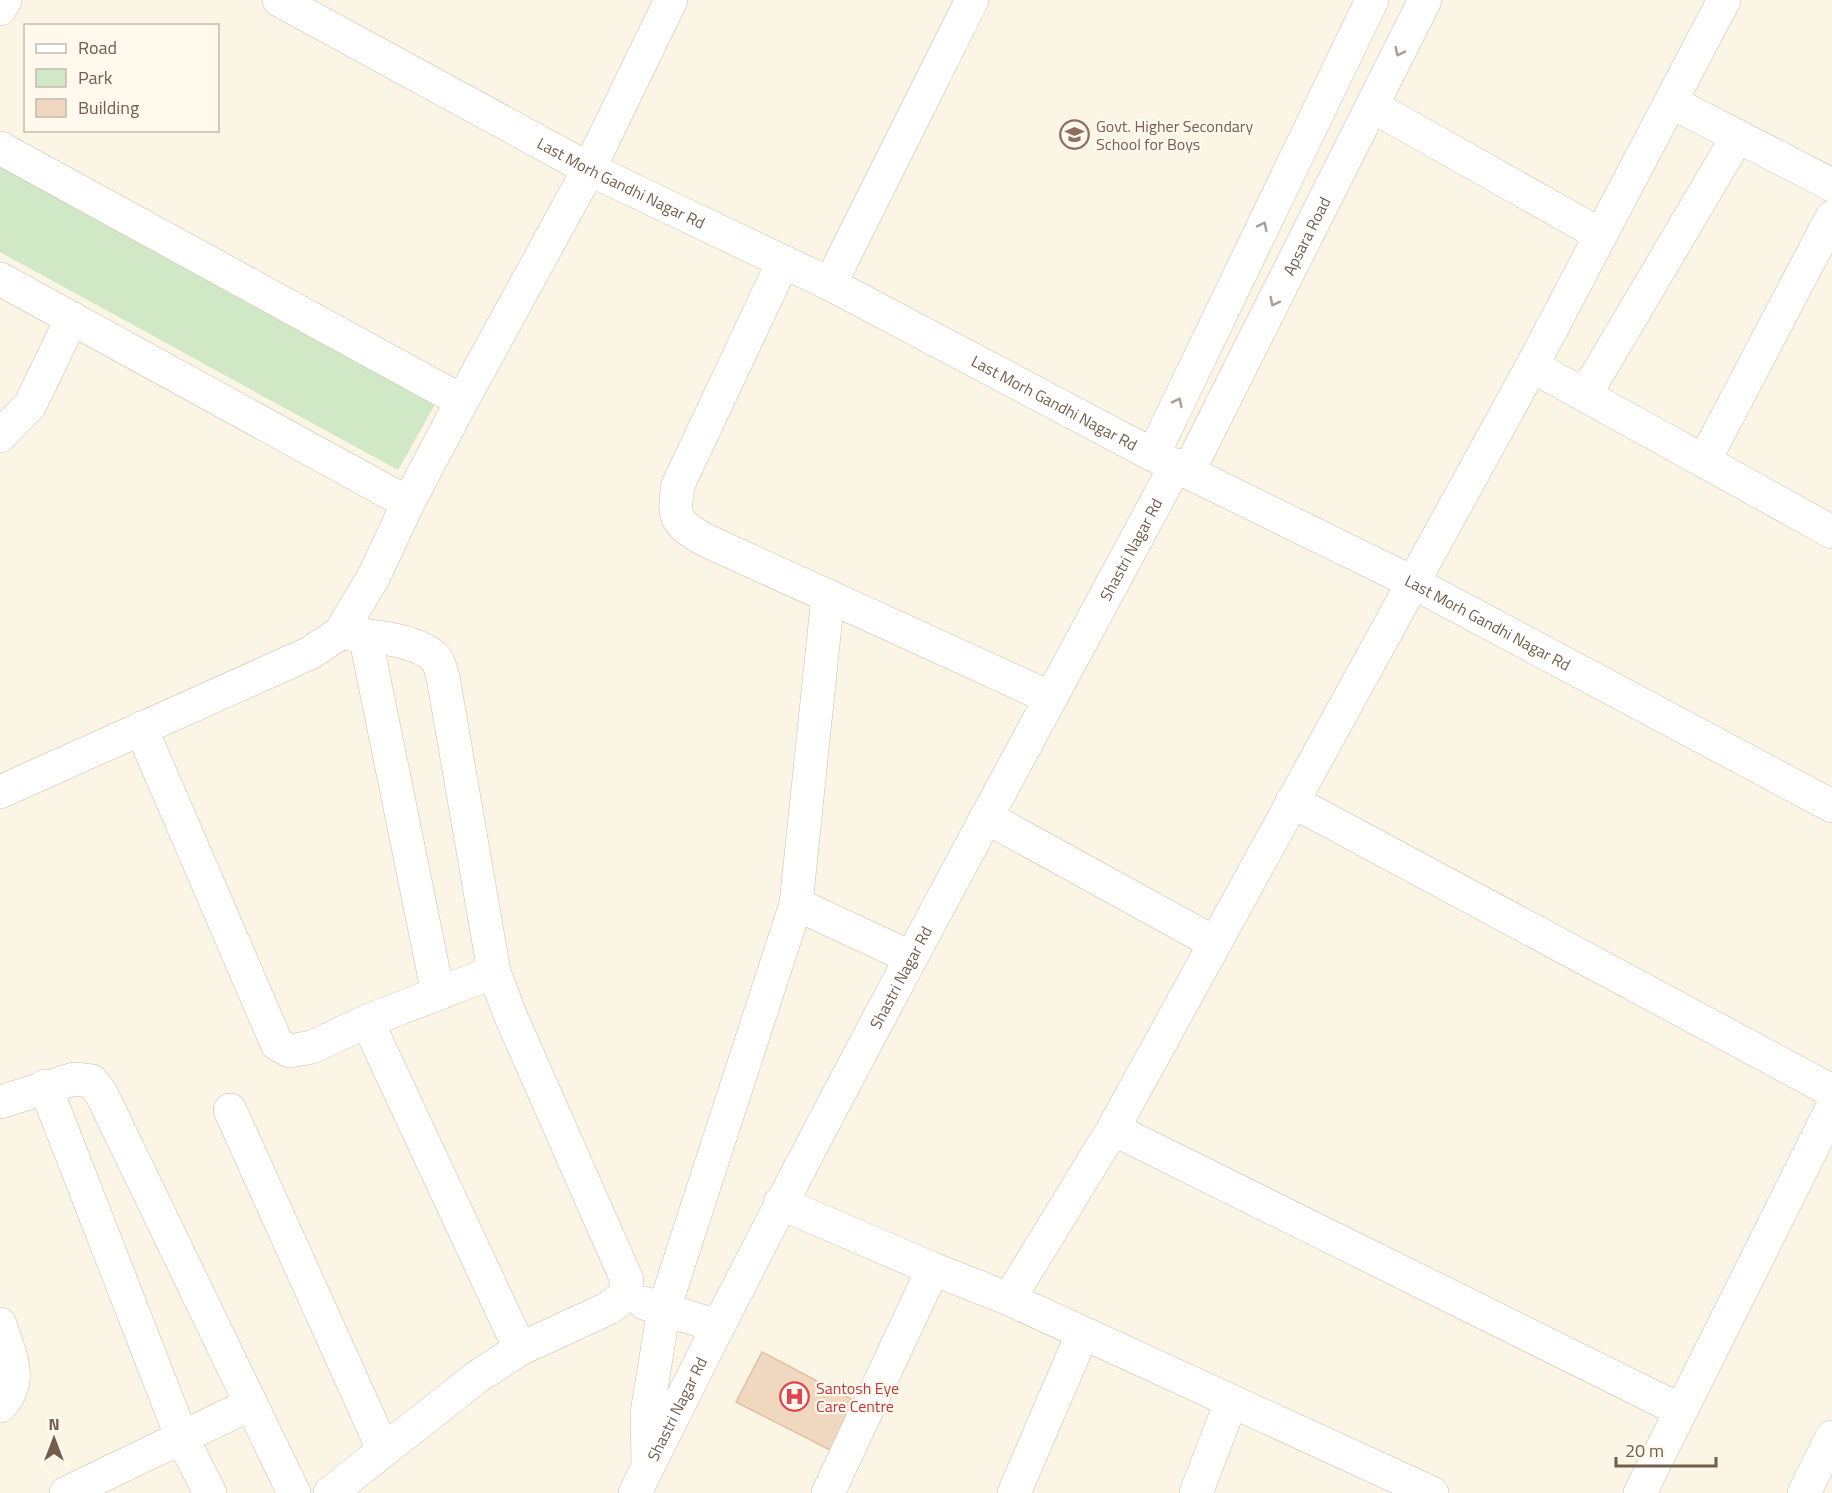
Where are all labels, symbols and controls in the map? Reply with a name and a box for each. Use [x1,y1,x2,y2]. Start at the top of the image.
legend [24,24,219,132]
text: Road [78,34,117,61]
one-way arrow [1395,46,1406,57]
text: Park [78,64,113,91]
text: Building [78,94,139,121]
place label: Govt. Higher Secondary School for Boys [1096,114,1253,156]
school or university icon: Govt. Higher Secondary School for Boys [1059,119,1091,151]
street label: Last Morh Gandhi Nagar Rd [533,131,709,235]
street label: Apsara Road [1277,193,1336,280]
one-way arrow [1255,222,1267,233]
one-way arrow [1270,295,1281,306]
street label: Last Morh Gandhi Nagar Rd [967,349,1142,457]
one-way arrow [1171,398,1183,409]
street label: Shastri Nagar Rd [1093,494,1168,605]
street label: Last Morh Gandhi Nagar Rd [1401,568,1575,677]
street label: Shastri Nagar Rd [863,922,938,1033]
street label: Shastri Nagar Rd [641,1353,713,1465]
place label: Santosh Eye Care Centre [816,1376,899,1418]
hospital icon: Santosh Eye Care Centre [779,1381,811,1413]
north arrow [24,1409,84,1469]
text: N [48,1412,60,1436]
scale bar [1616,1430,1716,1468]
text: 20 m [1625,1437,1664,1464]

